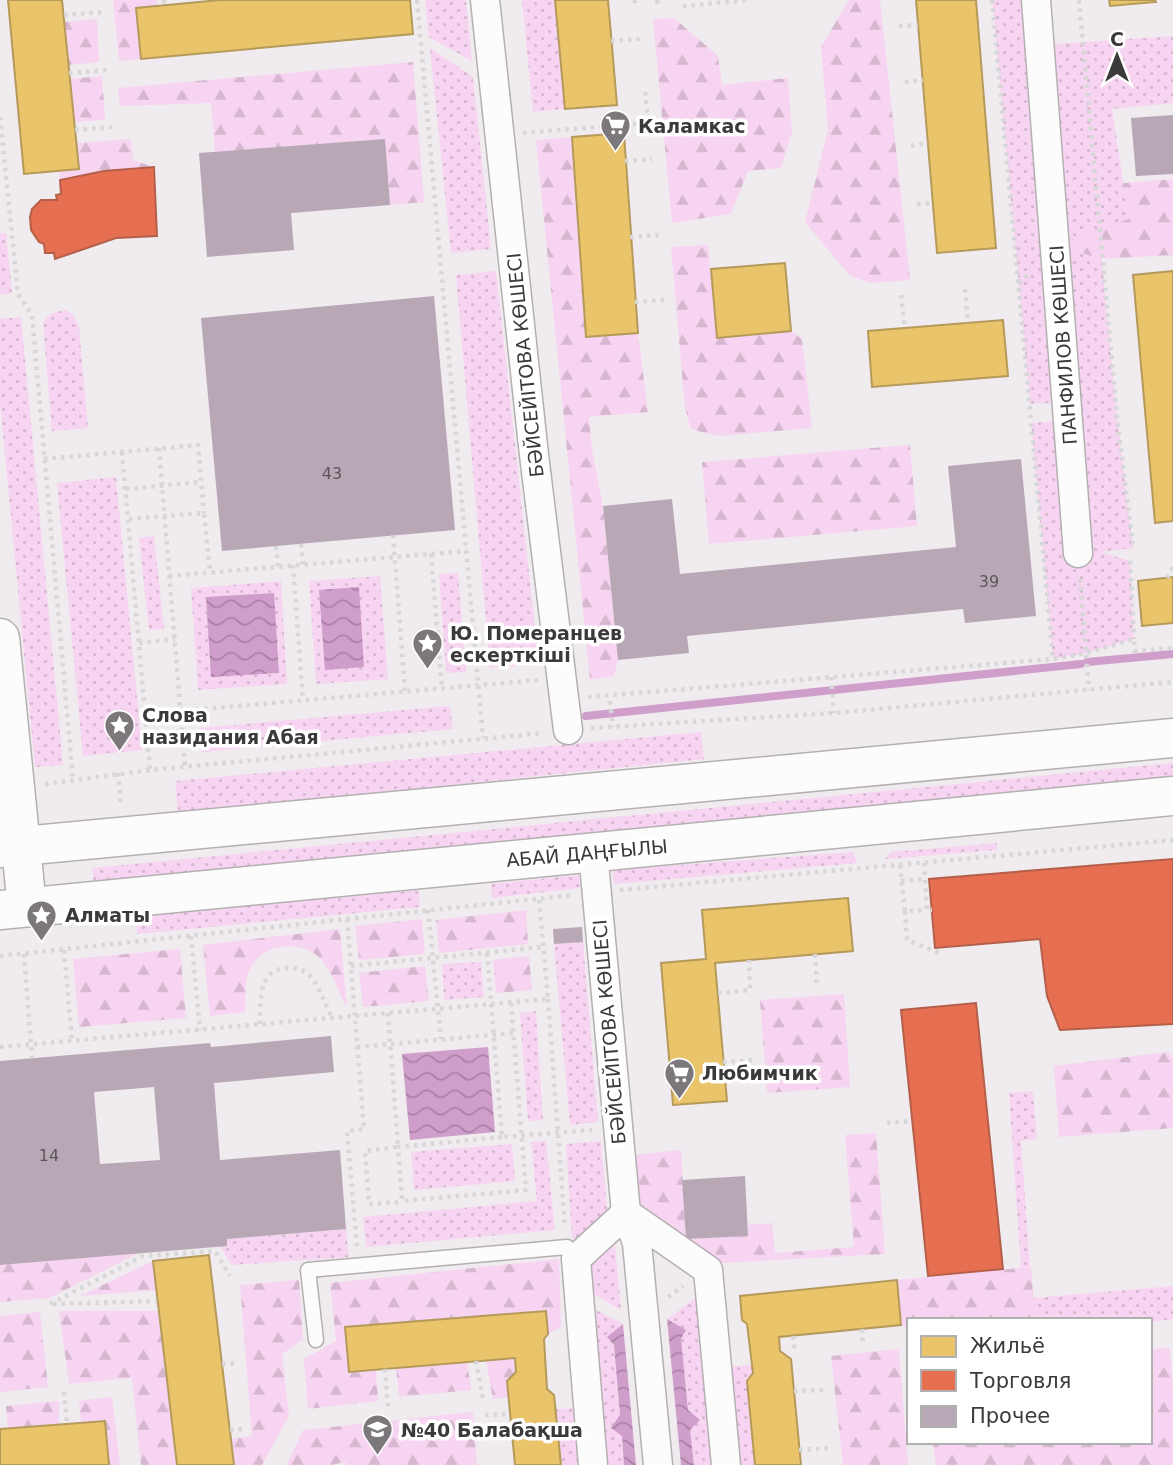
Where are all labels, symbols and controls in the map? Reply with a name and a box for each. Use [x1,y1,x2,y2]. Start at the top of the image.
north arrow [1082,21,1152,91]
text: С [1110,28,1124,50]
supermarket icon: Каламкас [598,109,632,153]
place label: Каламкас [638,115,746,137]
street label: ПАНФИЛОВ КӨШЕСІ [1045,244,1081,446]
street label: БӘЙСЕЙІТОВА КӨШЕСІ [502,252,548,478]
house number: 43 [322,464,342,483]
house number: 39 [979,572,999,591]
place label: Ю. Померанцев ескерткіші [450,622,622,666]
place icon: Ю. Померанцев ескерткіші [410,627,444,671]
place label: Слова назидания Абая [142,704,319,748]
place icon: Слова назидания Абая [102,709,136,753]
street label: АБАЙ ДАҢҒЫЛЫ [505,835,669,871]
place icon: Алматы [25,898,59,942]
place label: Алматы [65,904,150,926]
street label: БӘЙСЕЙІТОВА КӨШЕСІ [588,919,630,1145]
supermarket icon: Любимчик [662,1056,696,1100]
place label: Любимчик [702,1062,818,1084]
house number: 14 [39,1146,59,1165]
legend [907,1318,1152,1444]
text: Жильё [970,1334,1045,1358]
text: Торговля [969,1369,1071,1393]
text: Прочее [970,1404,1050,1428]
school or university icon: №40 Балабақша [361,1413,395,1457]
place label: №40 Балабақша [401,1419,583,1441]

